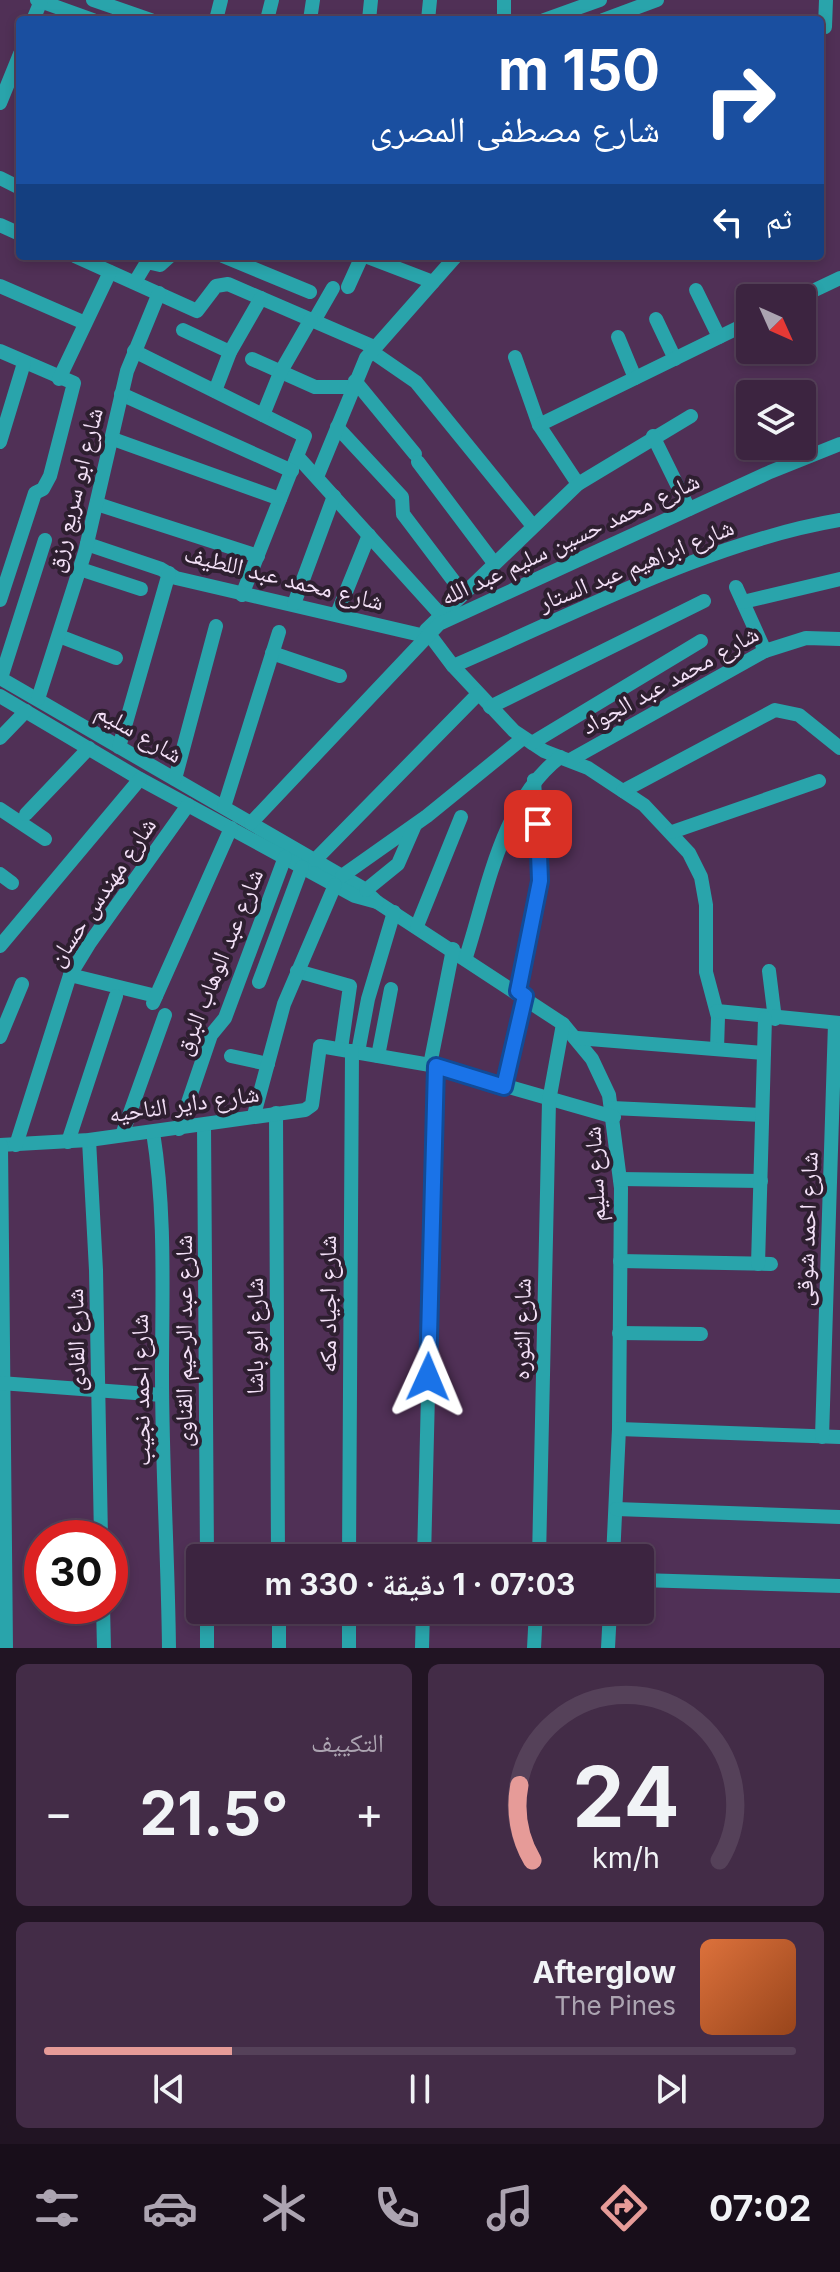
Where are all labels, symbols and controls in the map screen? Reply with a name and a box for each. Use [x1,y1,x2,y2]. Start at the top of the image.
text: 150 m [498,36,660,104]
icon: right [688,48,792,152]
text: شارع مصطفى المصرى [370,107,660,151]
icon: left [706,200,750,244]
text: ثم [766,200,792,236]
north arrow [736,284,816,364]
map controls [736,284,816,460]
button: layers [736,380,816,460]
street label: شارع ابو سريع رزق [40,405,110,575]
street label: شارع محمد حسين سليم عبد الله [436,466,705,613]
street label: شارع ابراهيم عبد الستار [533,512,739,619]
street label: شارع محمد عبد اللطيف [181,539,387,617]
street label: شارع محمد عبد الجواد [576,619,764,741]
street label: شارع سليم [90,696,188,771]
pin [504,790,572,858]
icon: arrive [516,802,560,846]
street label: شارع مهندس حسان [41,812,163,972]
street label: شارع عبد الوهاب البرق [168,864,270,1060]
street label: شارع داير الناحيه [107,1079,261,1129]
street label: شارع سليم [578,1126,613,1222]
street label: شارع احمد شوقى [789,1151,825,1307]
street label: شارع عبد الرحيم القناوى [169,1235,200,1447]
street label: شارع اجياد مكه [313,1235,343,1373]
street label: شارع ابو باشا [240,1277,270,1395]
street label: شارع الثوره [506,1278,538,1380]
street label: شارع الفادى [60,1288,92,1392]
street label: شارع احمد نجيب [125,1314,157,1466]
position arrow [386,1335,470,1419]
speed limit sign: 30 [24,1520,128,1624]
text: 07:03 · 1 دقيقة · 330 m [265,1566,575,1602]
text: التكييف [311,1727,384,1758]
text: 24 [572,1746,680,1847]
text: 21.5° [140,1777,288,1849]
text: − [44,1786,73,1840]
text: + [355,1786,384,1840]
text: km/h [592,1840,660,1875]
text: Afterglow [532,1954,676,1990]
text: The Pines [554,1990,676,2021]
icon: previous [147,2067,191,2111]
icon: pause [398,2067,442,2111]
icon: next [649,2067,693,2111]
icon: filters [29,2180,85,2236]
icon: car [142,2180,198,2236]
icon: climate [256,2180,312,2236]
icon: phone [369,2180,425,2236]
icon: music [482,2180,538,2236]
icon: directions [596,2180,652,2236]
text: 07:02 [709,2186,811,2230]

